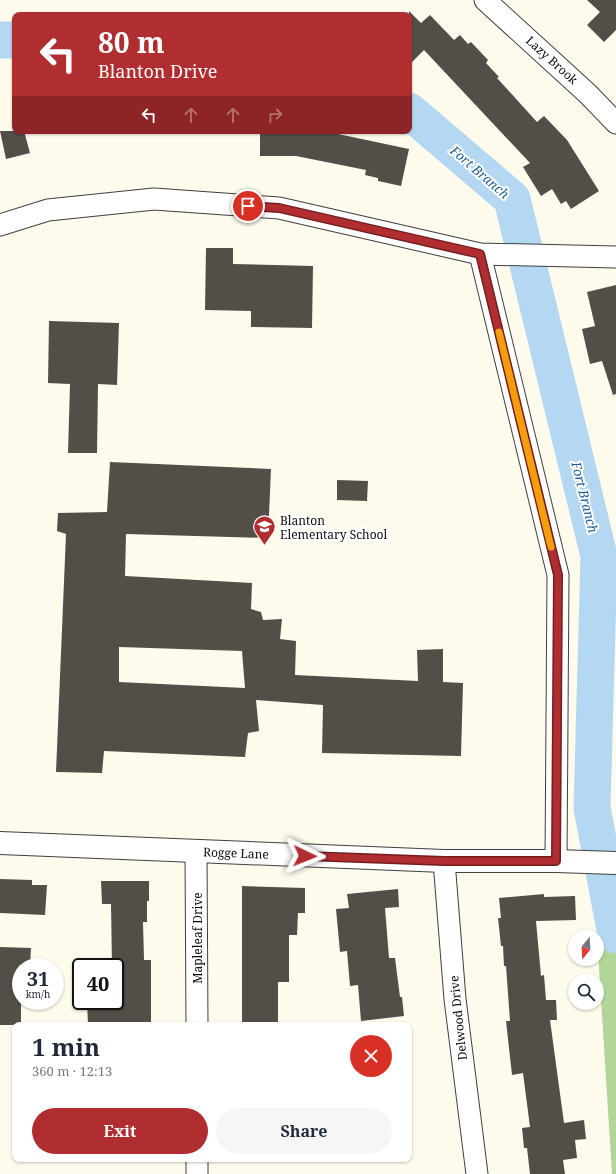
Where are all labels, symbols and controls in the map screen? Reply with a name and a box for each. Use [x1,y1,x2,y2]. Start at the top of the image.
text: 80 m [98,23,165,61]
icon: left [32,28,84,80]
street label: Lazy Brook [522,32,582,89]
text: Blanton Drive [98,59,217,83]
icon: left [138,104,160,126]
icon: ahead [180,104,202,126]
icon: ahead [222,104,244,126]
icon: right [264,104,286,126]
water label: Fort Branch [446,141,513,203]
pin [231,189,265,223]
icon: arrive [237,195,259,217]
water label: Fort Branch [567,459,603,535]
place label: Blanton Elementary School [280,512,388,543]
school or university icon: Blanton Elementary School [251,514,277,547]
position arrow [284,835,326,877]
street label: Rogge Lane [203,843,269,863]
street label: Mapleleaf Drive [189,892,206,984]
north arrow [568,930,604,966]
map controls [568,930,604,1010]
speed limit sign: 40 [72,958,124,1010]
text: 31 [27,965,49,992]
button: search [568,974,604,1010]
street label: Delwood Drive [445,975,471,1061]
text: km/h [26,987,50,1001]
text: 1 min [32,1030,100,1063]
button: close [350,1035,392,1077]
text: 360 m · 12:13 [32,1062,112,1080]
button: Exit [32,1108,208,1154]
button: Share [216,1108,392,1154]

